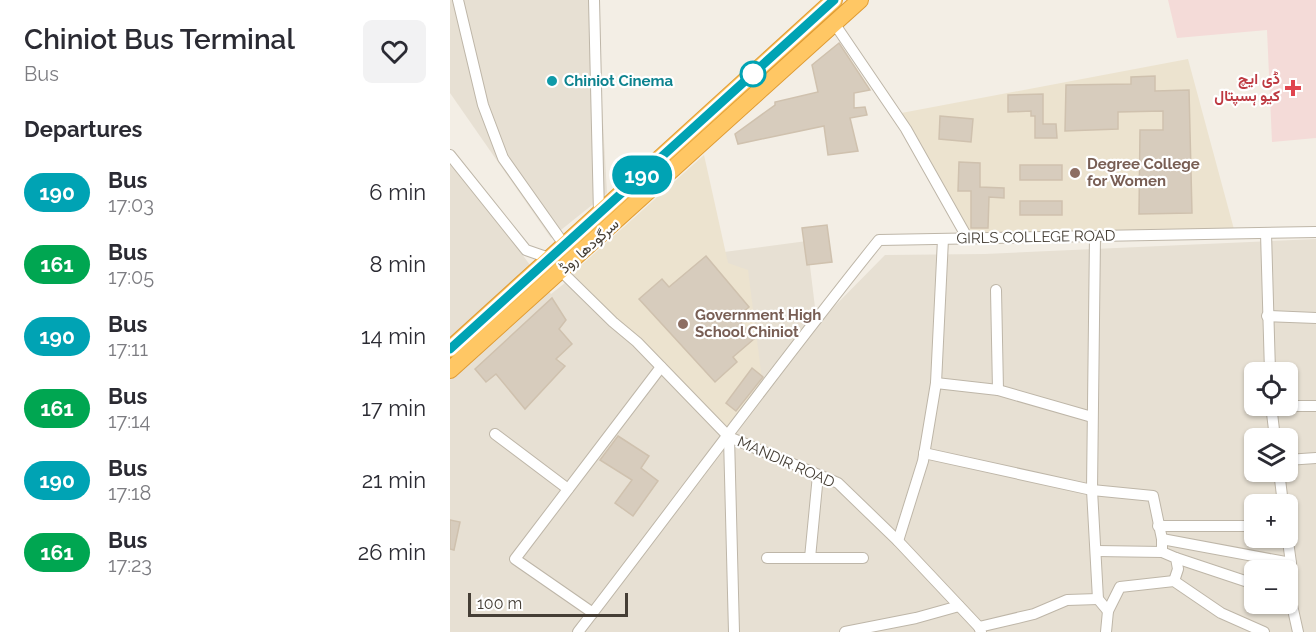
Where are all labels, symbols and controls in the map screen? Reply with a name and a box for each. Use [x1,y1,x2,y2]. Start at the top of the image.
button: heart [363,20,426,83]
text: Chiniot Bus Terminal [24,23,295,56]
unlabelled marker [740,61,766,87]
text: Bus [24,62,59,86]
place label: ڈی ایچ کیو ہسپتال [1214,70,1280,106]
place label: Chiniot Cinema [564,72,674,90]
marker: Chiniot Cinema [545,74,559,88]
marker: ڈی ایچ کیو ہسپتال [1284,79,1302,97]
text: Departures [24,116,142,142]
place label: Degree College for Women [1087,155,1200,190]
line badge: 190 [608,156,676,195]
text: 190 [624,163,660,188]
marker: Degree College for Women [1068,166,1082,180]
text: Bus [108,167,147,193]
text: 6 min [369,179,426,205]
text: 190 [39,180,75,205]
text: 17:03 [108,193,154,217]
street label: سرگودھا روڈ [556,215,623,277]
street label: GIRLS COLLEGE ROAD [956,227,1116,247]
text: Bus [108,239,147,265]
text: 8 min [370,251,426,277]
text: 161 [40,252,74,277]
text: 17:05 [108,265,154,289]
place label: Government High School Chiniot [695,306,821,341]
text: Bus [108,311,147,337]
marker: Government High School Chiniot [676,317,690,331]
text: 14 min [361,323,426,349]
text: 190 [39,324,75,349]
text: 17:11 [108,337,148,361]
map controls [1244,362,1298,614]
button: locate [1244,362,1298,416]
text: Bus [108,383,147,409]
text: 17 min [361,395,426,421]
text: 161 [40,396,74,421]
text: 17:14 [108,409,150,433]
button: layers [1244,428,1298,482]
street label: MANDIR ROAD [735,433,838,492]
text: Bus [108,455,147,481]
text: 21 min [362,467,426,493]
text: 190 [39,468,75,493]
text: 17:18 [108,481,151,505]
button: + [1244,494,1298,548]
text: Bus [108,527,147,553]
text: 26 min [358,539,426,565]
text: 161 [40,540,74,565]
text: 17:23 [108,553,152,577]
button: − [1244,560,1298,614]
scale bar [468,590,628,618]
text: 100 m [477,594,522,613]

